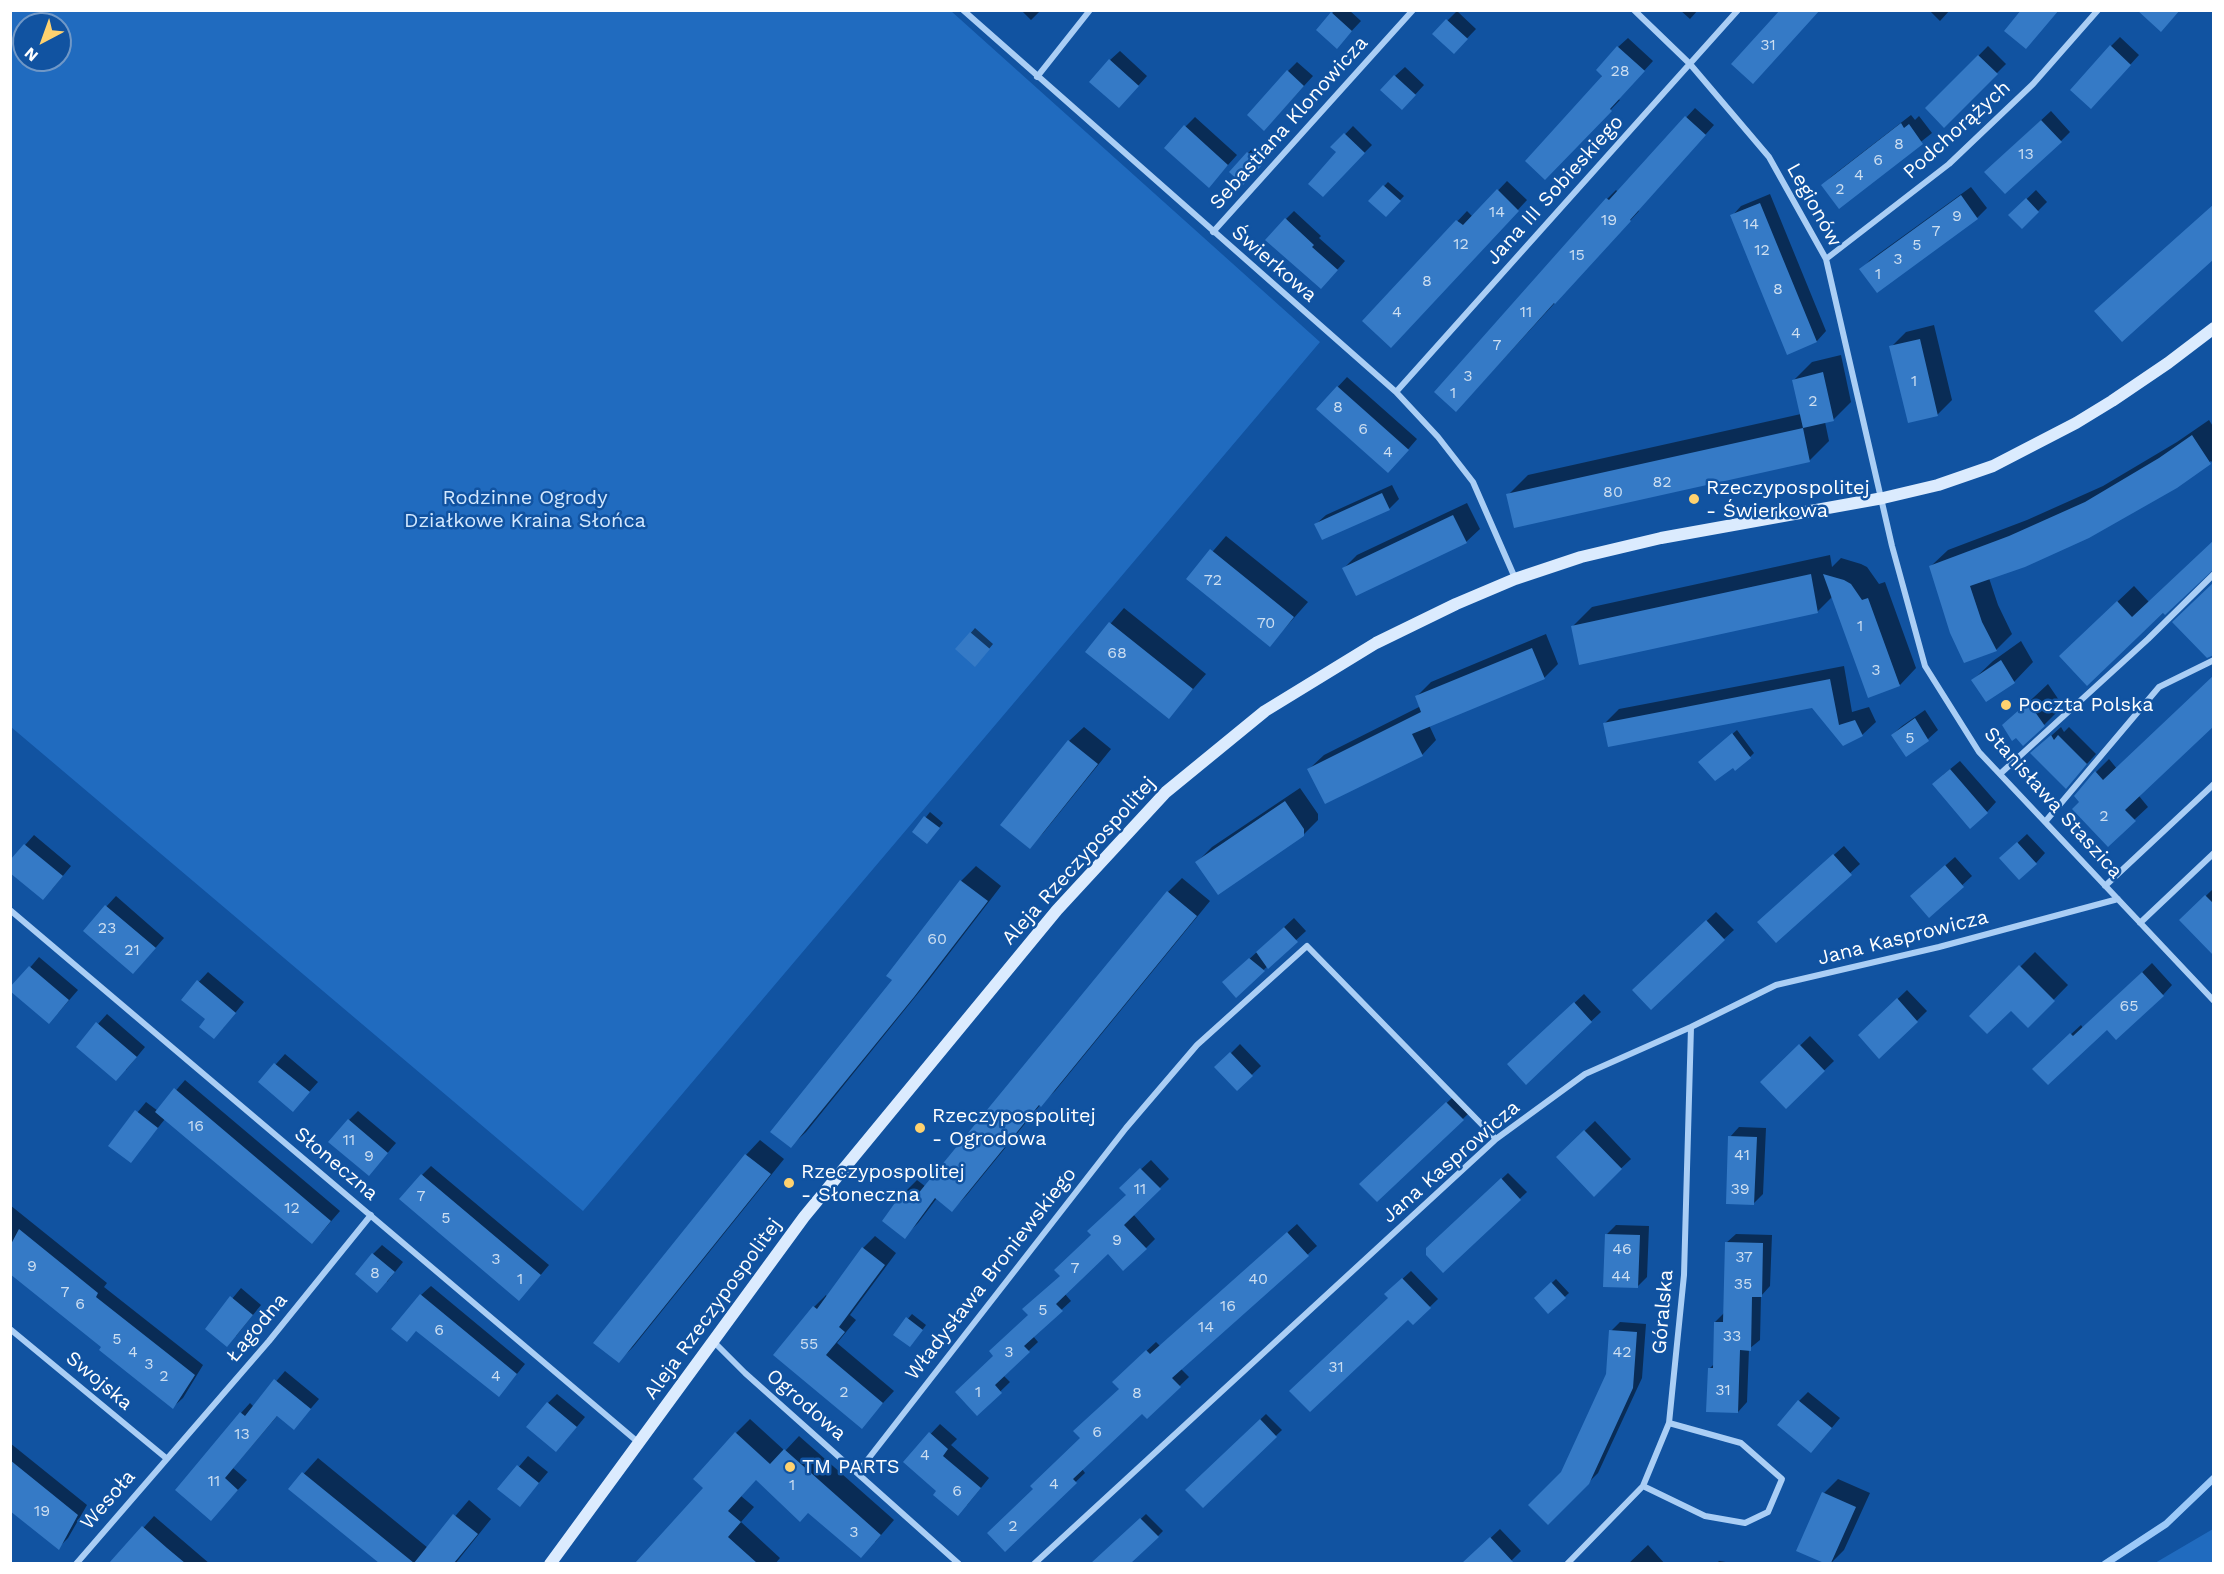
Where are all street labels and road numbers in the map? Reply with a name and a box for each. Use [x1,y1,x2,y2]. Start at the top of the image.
street label: Sebastiana Klonowicza [1205,31,1373,215]
street label: Podchorążych [1898,76,2016,184]
street label: Jana III Sobieskiego [1482,110,1628,270]
street label: Legionów [1781,159,1847,251]
street label: Świerkowa [1226,220,1322,308]
street label: Stanisława Staszica [1979,722,2127,884]
street label: Aleja Rzeczypospolitej [997,772,1161,950]
street label: Jana Kasprowicza [1815,905,1991,971]
street label: Jana Kasprowicza [1377,1096,1525,1228]
street label: Słoneczna [289,1122,383,1206]
street label: Władysława Broniewskiego [900,1163,1082,1385]
street label: Aleja Rzeczypospolitej [639,1214,787,1404]
street label: Góralska [1647,1269,1679,1355]
street label: Łagodna [221,1289,293,1367]
street label: Swojska [61,1346,137,1416]
street label: Ogrodowa [761,1364,851,1446]
street label: Wesoła [76,1465,140,1535]

